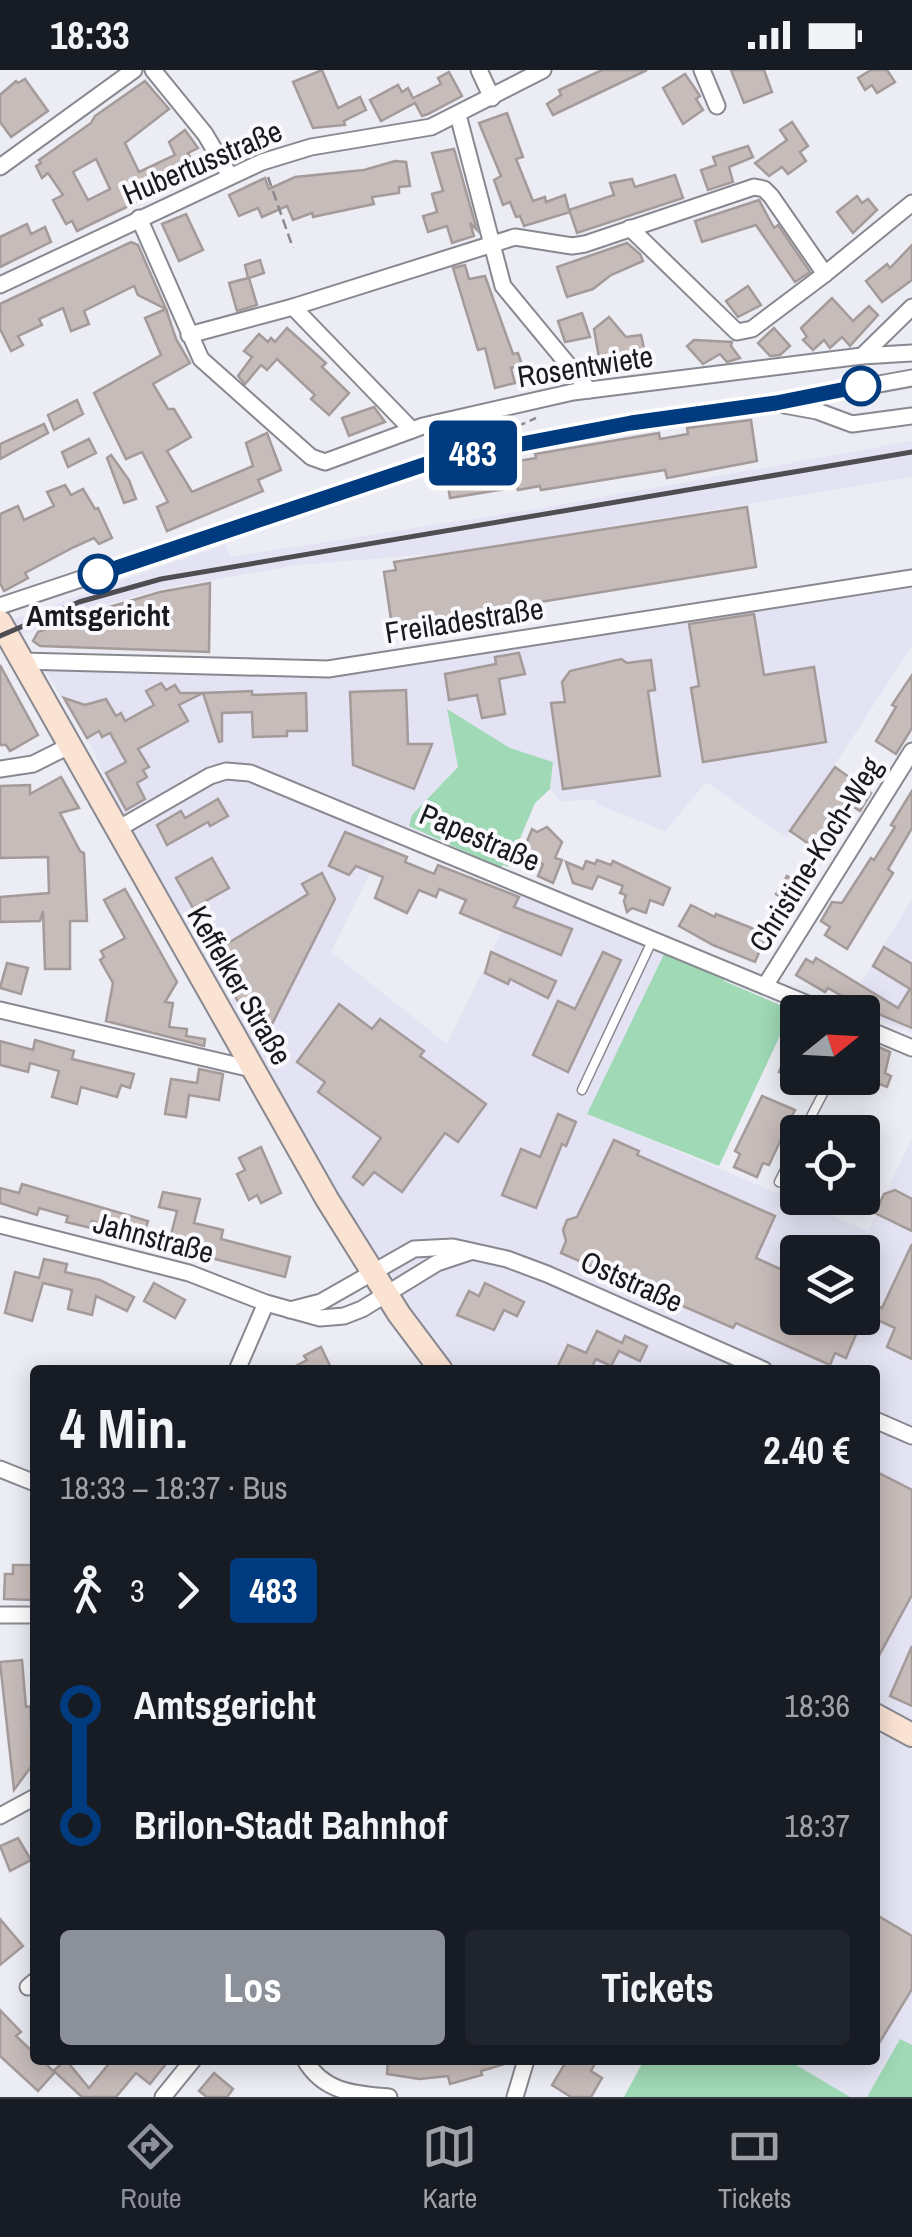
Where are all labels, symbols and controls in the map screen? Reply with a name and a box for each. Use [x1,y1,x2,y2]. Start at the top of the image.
text: 18:33 [50,10,130,61]
street label: Hubertusstraße [116,110,288,214]
street label: Rosentwiete [514,336,656,396]
unlabelled marker [842,367,880,405]
line badge: 483 [416,420,530,486]
text: 483 [449,430,497,477]
marker: Amtsgericht [79,555,117,593]
street label: Freiladestraße [382,588,546,652]
place label: Amtsgericht [26,595,170,635]
street label: Christine-Koch-Weg [739,749,891,959]
street label: Papestraße [414,794,546,880]
street label: Keffelker Straße [178,898,302,1072]
north arrow [780,995,880,1095]
map controls [780,995,880,1335]
button: locate [780,1115,880,1215]
street label: Jahnstraße [89,1202,219,1272]
button: layers [780,1235,880,1335]
street label: Oststraße [575,1241,689,1321]
text: 4 Min. [60,1391,188,1465]
text: 2.40 € [763,1425,850,1476]
text: 18:33 – 18:37 · Bus [60,1466,288,1509]
icon: walk [60,1563,115,1618]
icon: forward [160,1563,215,1618]
text: 483 [250,1567,297,1614]
text: 3 [130,1569,145,1612]
text: Amtsgericht [134,1680,316,1731]
text: 18:36 [784,1684,850,1727]
text: Brilon-Stadt Bahnhof [134,1800,447,1851]
text: 18:37 [784,1804,850,1847]
button: Los [60,1930,445,2045]
button: Tickets [465,1930,850,2045]
tab: Route [120,2119,182,2217]
tab: Karte [422,2119,477,2217]
tab: Tickets [718,2119,792,2217]

